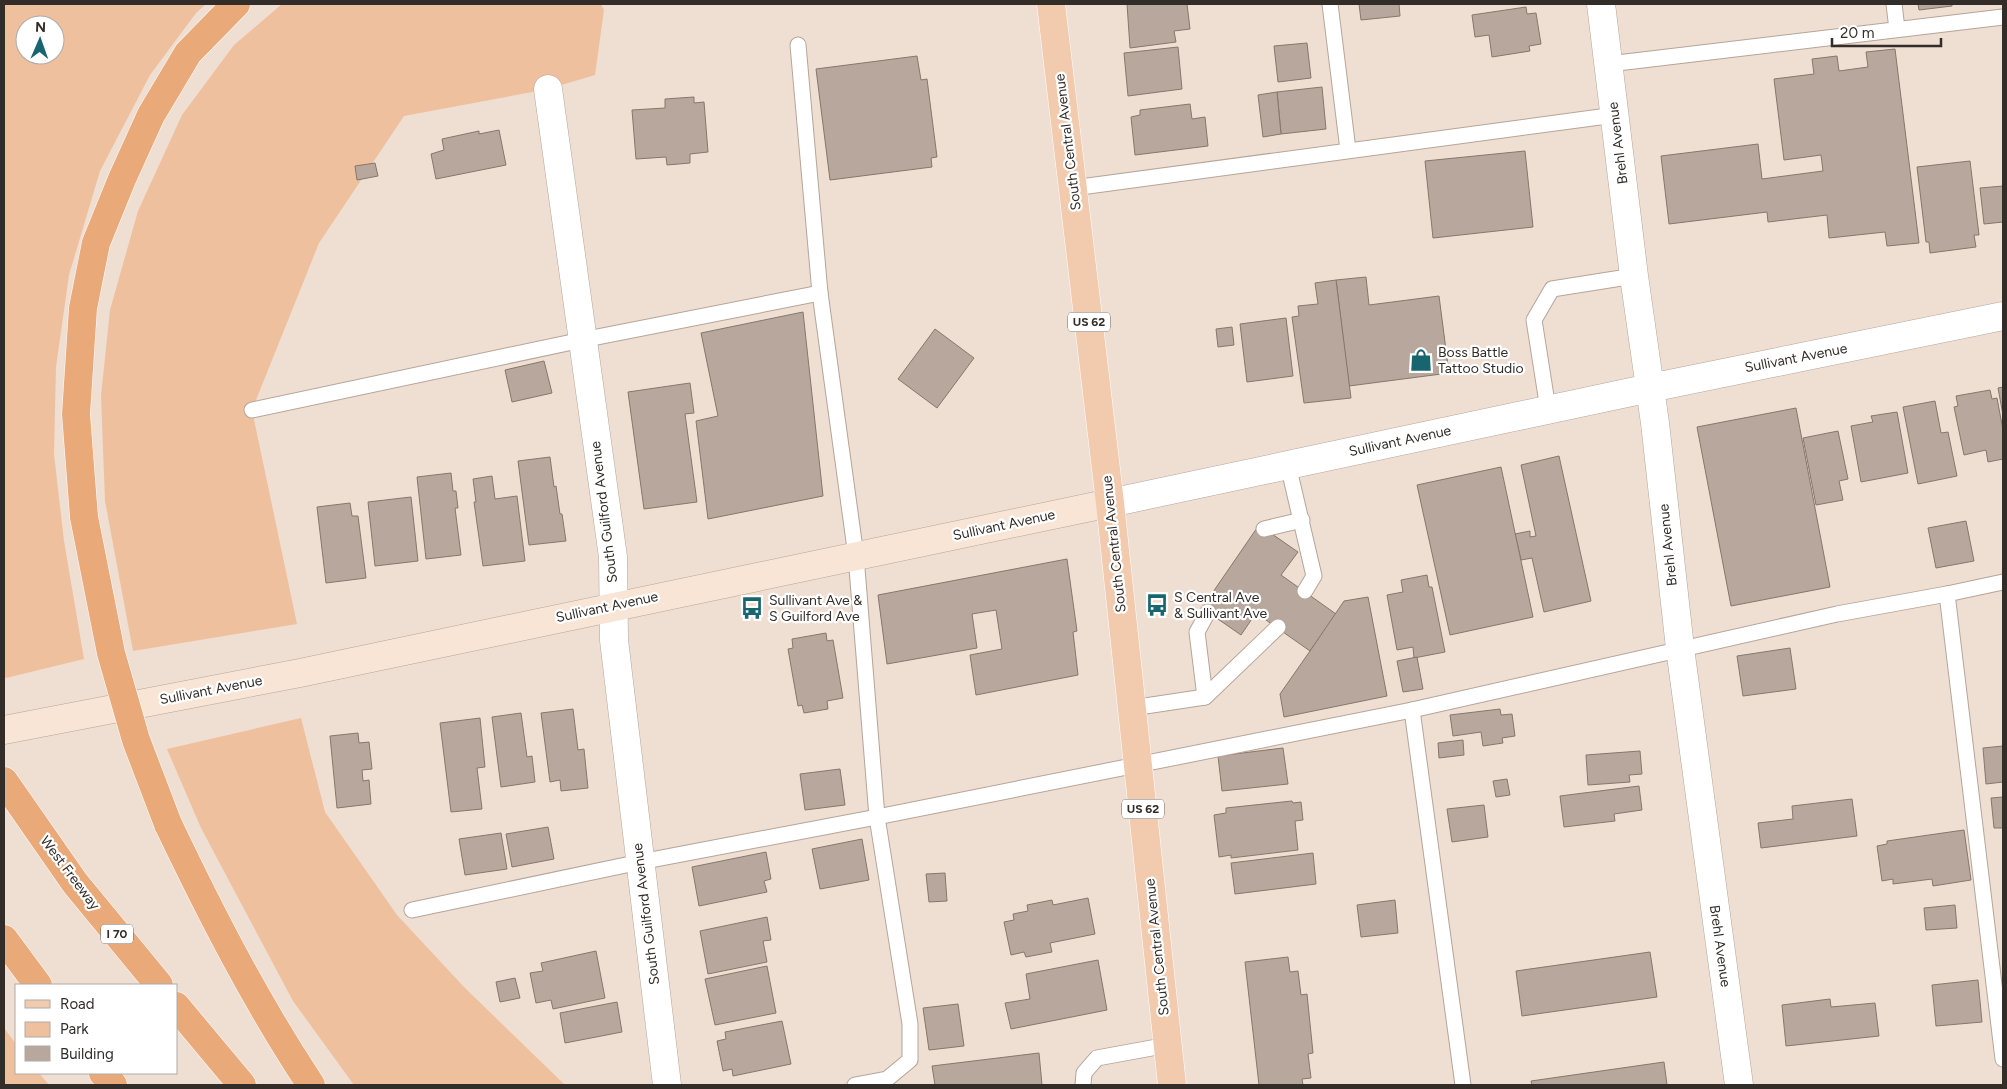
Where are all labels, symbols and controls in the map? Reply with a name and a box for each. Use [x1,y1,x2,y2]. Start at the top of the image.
north arrow [15,15,65,65]
scale bar [1832,15,1941,47]
text: N [35,19,46,36]
text: 20 m [1840,24,1874,42]
street label: South Central Avenue [1051,72,1085,211]
street label: Brehl Avenue [1604,101,1631,185]
road number: US 62 [1068,313,1110,332]
street label: Sullivant Avenue [1743,340,1849,376]
place label: Boss Battle Tattoo Studio [1438,344,1524,377]
shop icon: Boss Battle Tattoo Studio [1408,347,1434,373]
street label: Sullivant Avenue [1347,422,1453,460]
street label: South Guilford Avenue [587,440,621,584]
street label: South Central Avenue [1098,474,1130,613]
street label: Brehl Avenue [1655,503,1681,587]
street label: Sullivant Avenue [951,506,1057,544]
street label: Sullivant Avenue [554,588,660,626]
place label: S Central Ave & Sullivant Ave [1174,589,1268,622]
place label: Sullivant Ave & S Guilford Ave [769,592,862,625]
bus stop icon: S Central Ave & Sullivant Ave [1144,592,1170,618]
bus stop icon: Sullivant Ave & S Guilford Ave [739,595,765,621]
street label: Sullivant Avenue [158,672,264,708]
road number: US 62 [1122,800,1164,819]
street label: West Freeway [37,833,104,914]
street label: South Guilford Avenue [629,842,663,986]
street label: South Central Avenue [1141,877,1173,1016]
street label: Brehl Avenue [1706,904,1734,988]
road number: I 70 [101,924,133,944]
legend [15,984,178,1074]
text: Road [60,995,95,1013]
text: Park [60,1020,89,1038]
text: Building [60,1045,114,1063]

